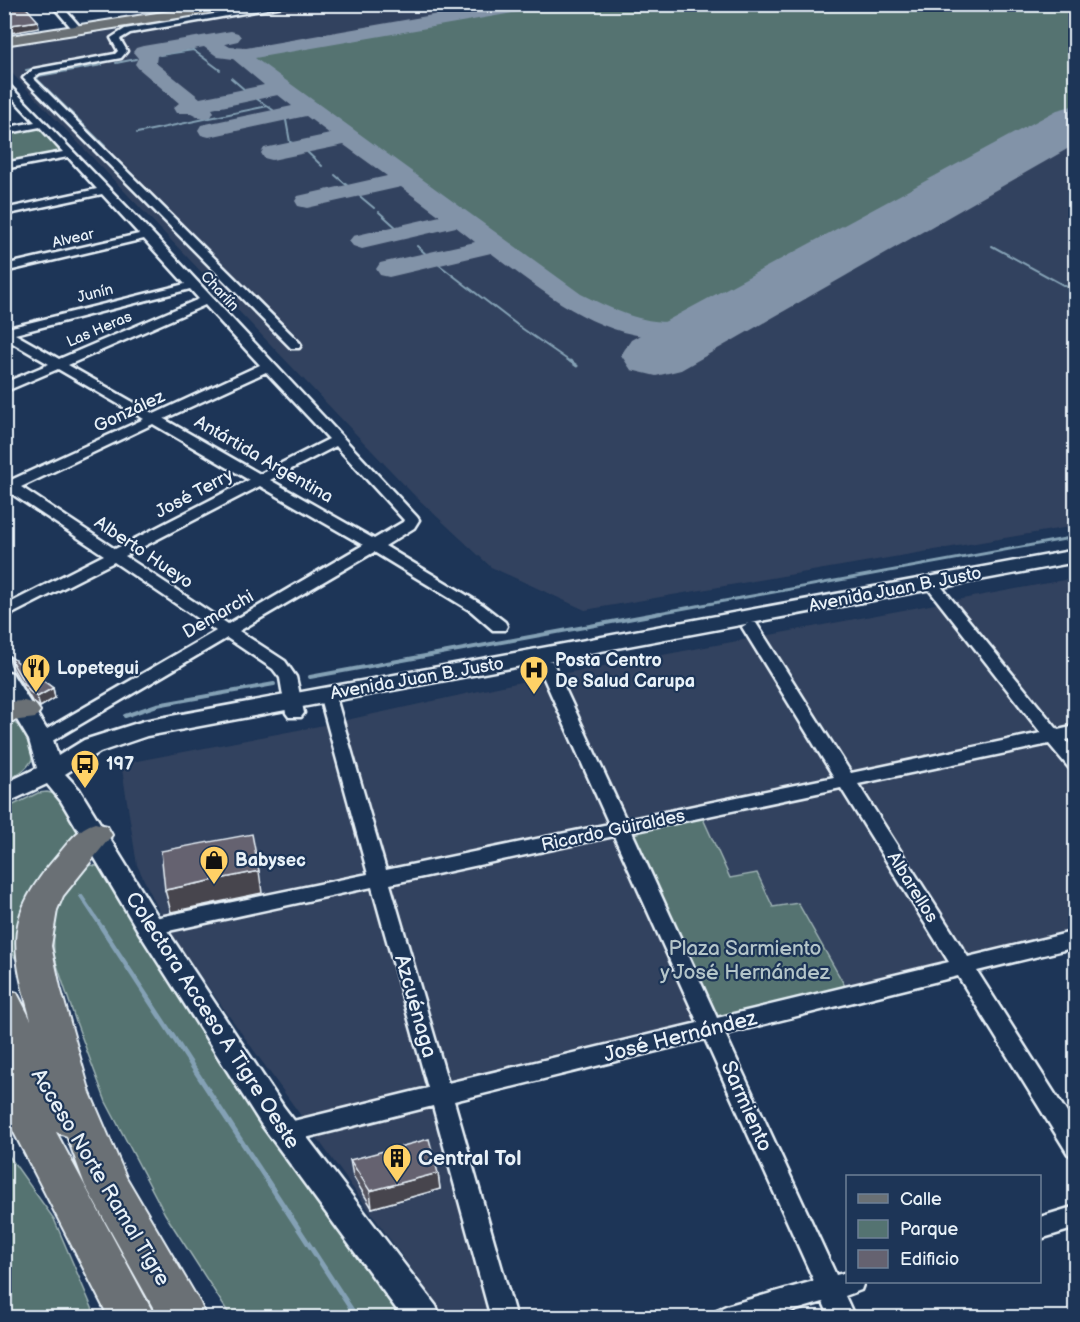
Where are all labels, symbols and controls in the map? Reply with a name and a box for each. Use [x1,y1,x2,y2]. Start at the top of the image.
street label: Alvear [50,224,96,253]
street label: Charlín [196,267,243,315]
street label: Junín [75,280,115,307]
street label: Las Heras [64,307,135,352]
street label: González [91,386,168,437]
street label: Antártida Argentina [191,411,337,508]
street label: José Terry [152,464,237,523]
street label: Alberto Hueyo [91,512,197,593]
street label: Avenida Juan B. Justo [807,562,983,617]
street label: Demarchi [179,586,257,643]
place label: Posta Centro De Salud Carupa [555,650,695,692]
restaurant icon: Lopetegui [20,652,52,694]
street label: Avenida Juan B. Justo [329,653,505,704]
hospital icon: Posta Centro De Salud Carupa [518,654,550,696]
place label: Lopetegui [57,658,139,679]
bus stop icon: 197 [69,748,101,790]
place label: 197 [106,754,134,775]
street label: Ricardo Güiraldes [539,805,687,856]
shop icon: Babysec [198,844,230,886]
street label: Albarellos [883,848,943,926]
place label: Babysec [235,850,306,871]
street label: Colectora Acceso A Tigre Oeste [120,887,305,1154]
park label: Plaza Sarmiento y José Hernández [659,936,831,985]
street label: Azcuénaga [389,952,442,1060]
street label: José Hernández [601,1005,760,1068]
street label: Sarmiento [715,1057,778,1155]
street label: Acceso Norte Ramal Tigre [26,1064,175,1290]
building icon: Central Tol [381,1142,413,1184]
place label: Central Tol [418,1146,521,1171]
legend [846,1175,1041,1283]
text: Calle [900,1189,942,1210]
text: Parque [900,1219,958,1240]
text: Edificio [900,1249,959,1270]

